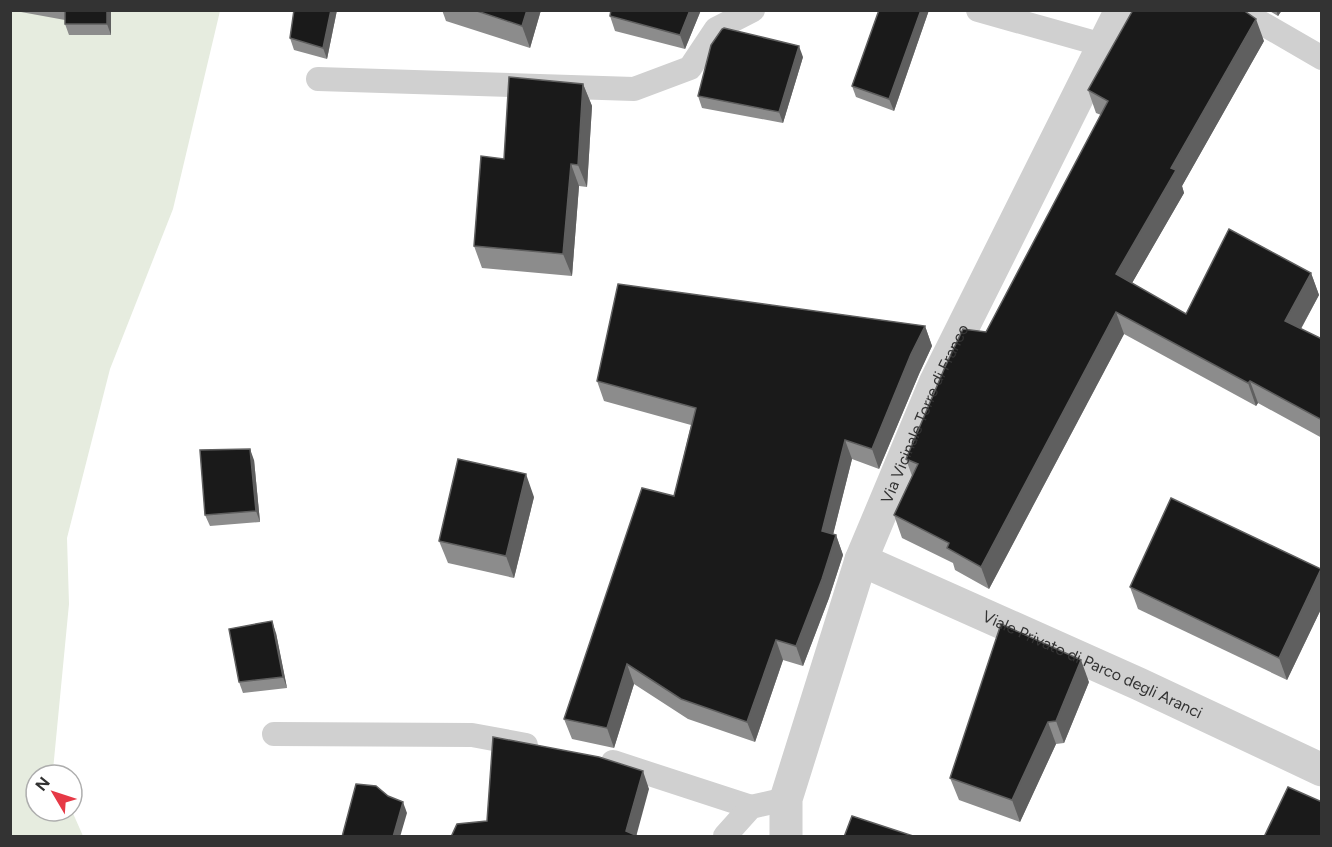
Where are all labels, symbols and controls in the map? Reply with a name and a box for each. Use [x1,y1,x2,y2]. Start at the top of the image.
street label: Via Vicinale Torre di Franco [876,321,972,506]
street label: Viale Privato di Parco degli Aranci [980,606,1206,722]
north arrow [24,763,84,823]
text: N [31,773,54,795]

